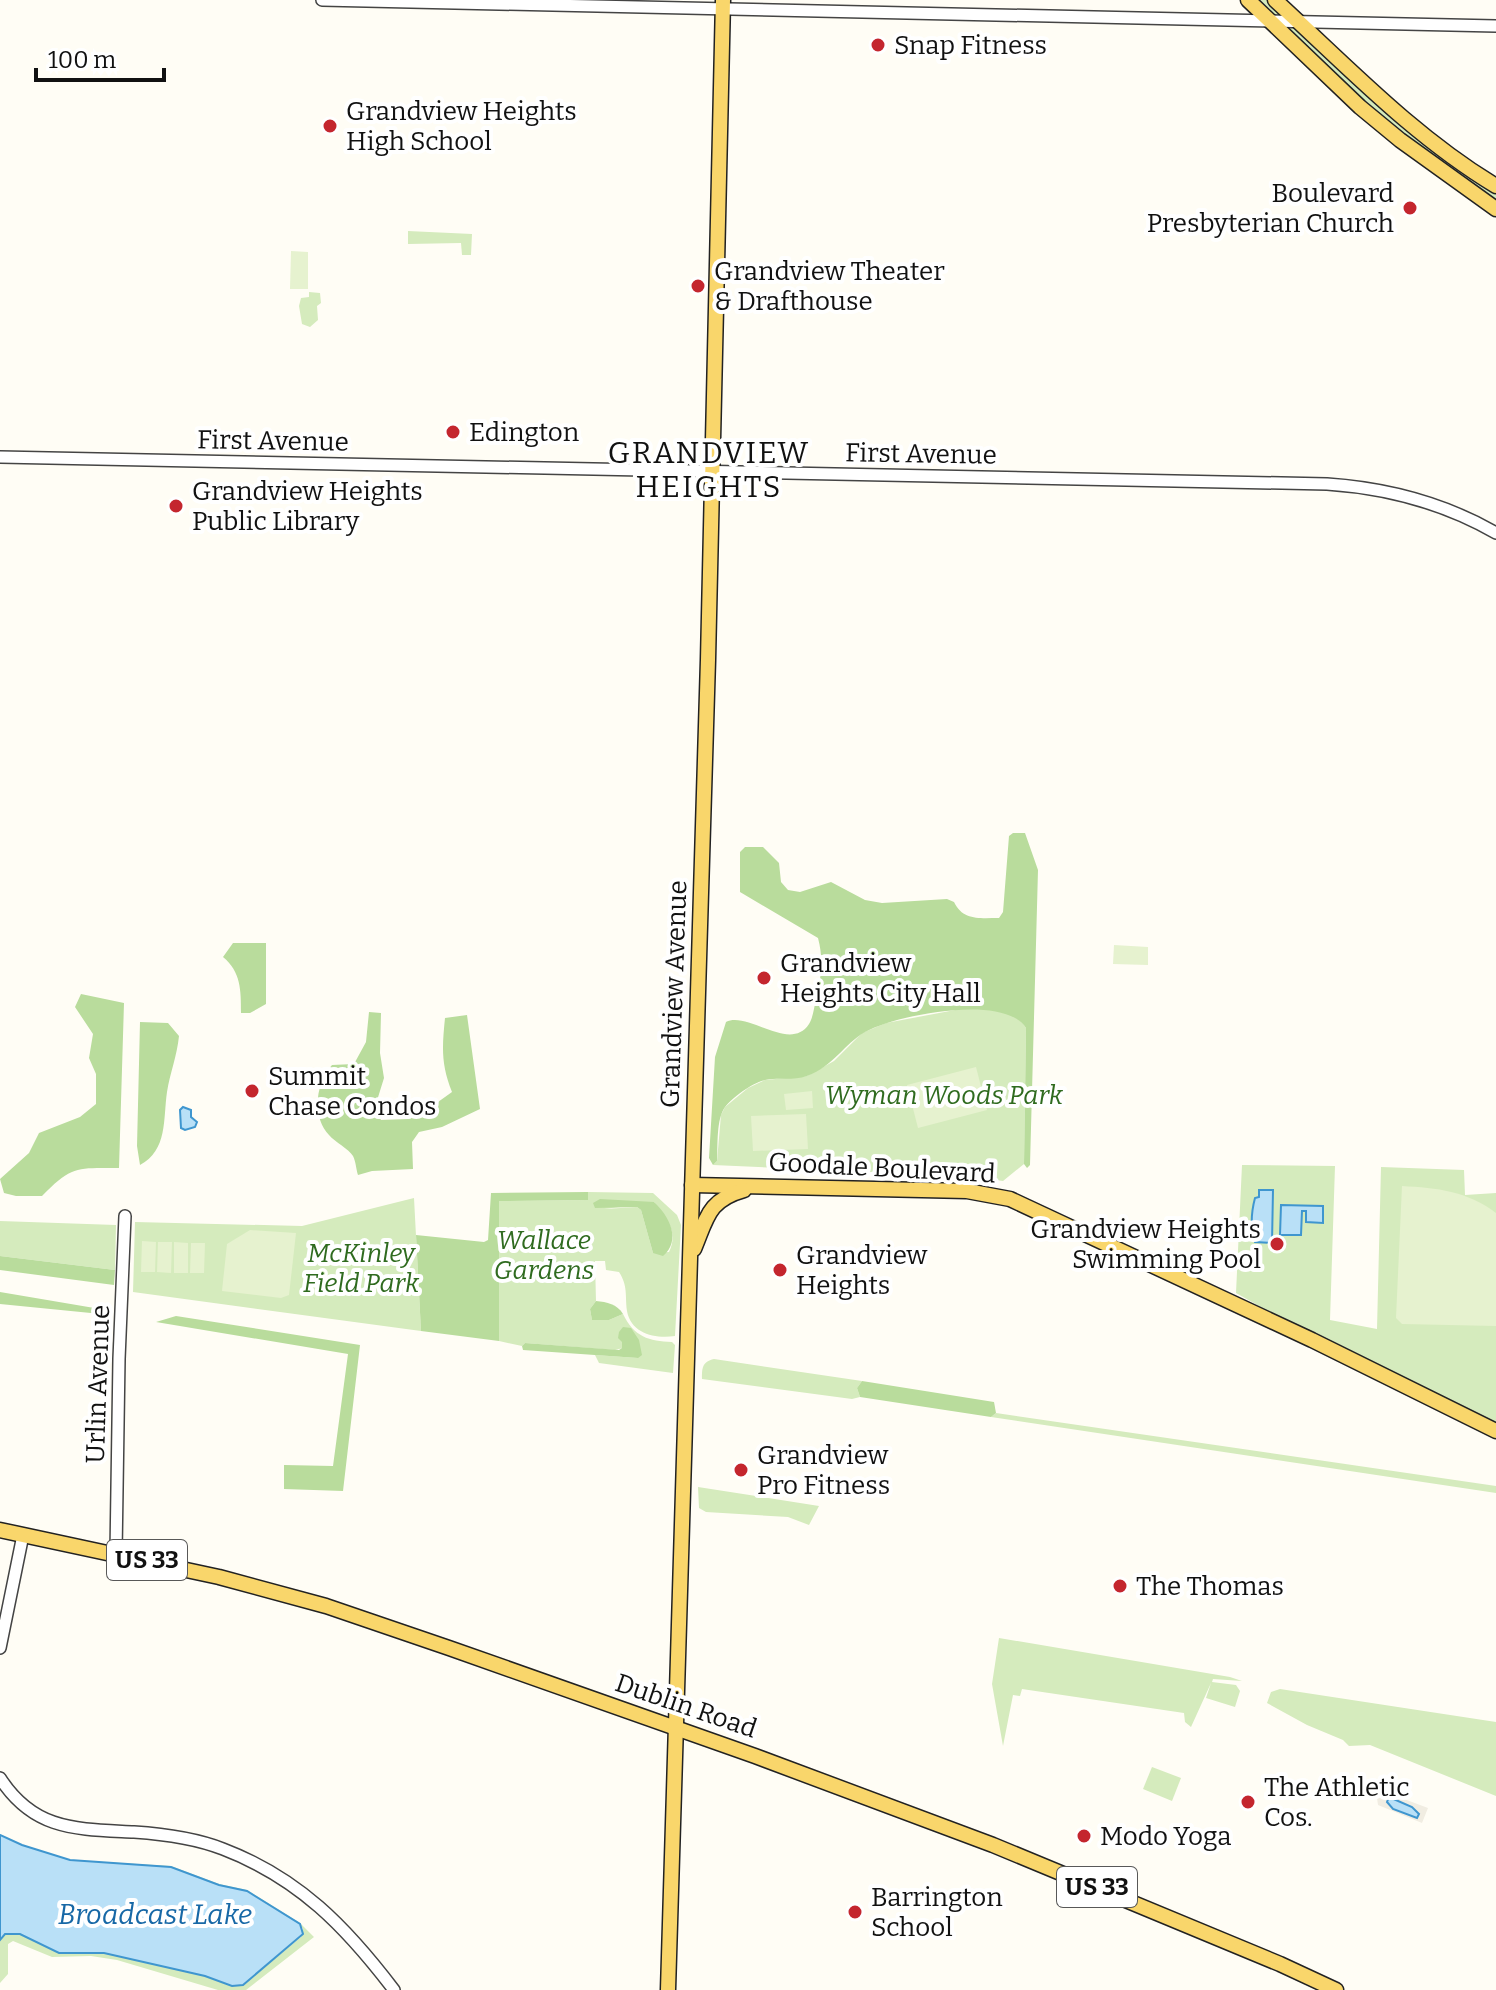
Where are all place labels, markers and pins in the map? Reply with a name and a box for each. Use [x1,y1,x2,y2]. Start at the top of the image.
place label: Snap Fitness [894,30,1047,61]
marker: Snap Fitness [869,36,887,54]
place label: Grandview Heights High School [346,96,577,157]
marker: Grandview Heights High School [321,117,339,135]
place label: Boulevard Presbyterian Church [1147,178,1394,239]
marker: Boulevard Presbyterian Church [1401,199,1419,217]
place label: Grandview Theater & Drafthouse [714,256,945,317]
marker: Grandview Theater & Drafthouse [689,277,707,295]
place label: Edington [469,417,580,448]
marker: Edington [444,423,462,441]
place label: Grandview Heights Public Library [192,476,423,537]
marker: Grandview Heights Public Library [167,497,185,515]
place label: Grandview Heights City Hall [780,948,981,1009]
marker: Grandview Heights City Hall [755,969,773,987]
place label: Summit Chase Condos [268,1061,437,1122]
marker: Summit Chase Condos [243,1082,261,1100]
place label: Grandview Heights Swimming Pool [1030,1214,1261,1275]
marker: Grandview Heights Swimming Pool [1268,1235,1286,1253]
place label: Grandview Heights [796,1240,927,1301]
marker: Grandview Heights [771,1261,789,1279]
place label: Grandview Pro Fitness [757,1440,890,1501]
marker: Grandview Pro Fitness [732,1461,750,1479]
place label: The Thomas [1136,1571,1284,1602]
marker: The Thomas [1111,1577,1129,1595]
place label: The Athletic Cos. [1264,1772,1410,1833]
marker: The Athletic Cos. [1239,1793,1257,1811]
place label: Modo Yoga [1100,1821,1231,1852]
marker: Modo Yoga [1075,1827,1093,1845]
place label: Barrington School [871,1882,1003,1943]
marker: Barrington School [846,1903,864,1921]

